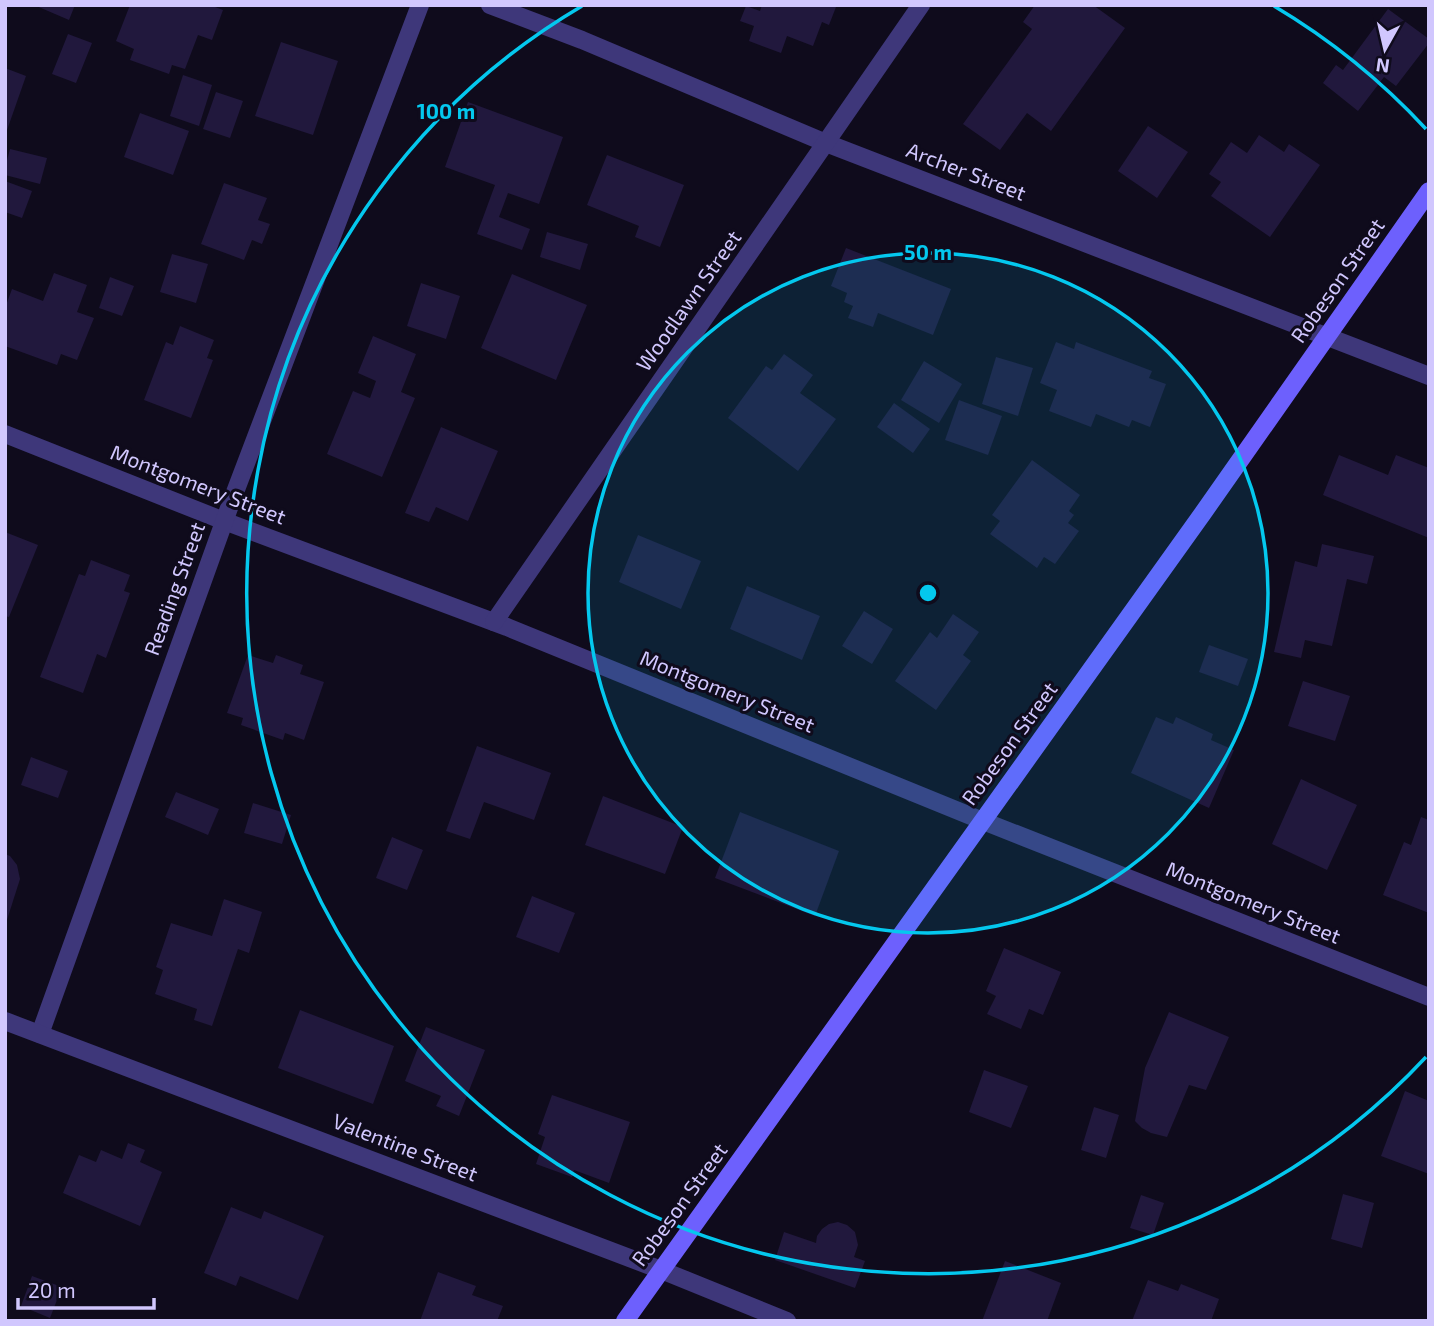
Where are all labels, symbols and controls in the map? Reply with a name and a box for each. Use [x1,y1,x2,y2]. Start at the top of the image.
north arrow [1350,14,1420,84]
text: N [1374,54,1391,79]
text: 100 m [417,98,475,123]
street label: Archer Street [903,136,1030,205]
street label: Robeson Street [1285,213,1389,347]
street label: Woodlawn Street [630,225,746,375]
text: 50 m [904,239,952,264]
street label: Montgomery Street [107,439,290,529]
street label: Reading Street [138,518,209,658]
centre of rings [916,581,940,605]
street label: Montgomery Street [637,644,818,737]
street label: Robeson Street [956,677,1062,809]
street label: Montgomery Street [1163,855,1344,948]
street label: Valentine Street [330,1107,482,1186]
street label: Robeson Street [626,1138,732,1270]
scale bar [18,1266,154,1310]
text: 20 m [28,1277,76,1302]

